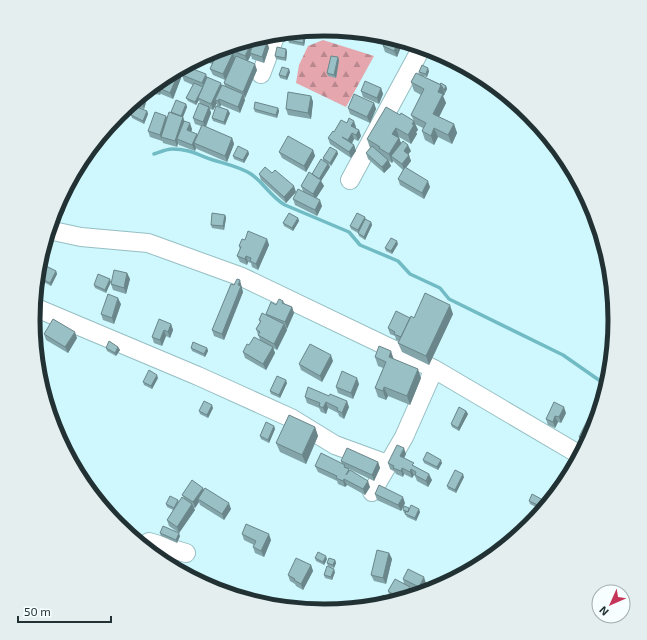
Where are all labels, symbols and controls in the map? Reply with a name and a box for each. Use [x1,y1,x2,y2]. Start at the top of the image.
north arrow [591,584,631,624]
scale bar [18,598,111,624]
text: 50 m [24,604,51,618]
text: N [596,604,611,619]

